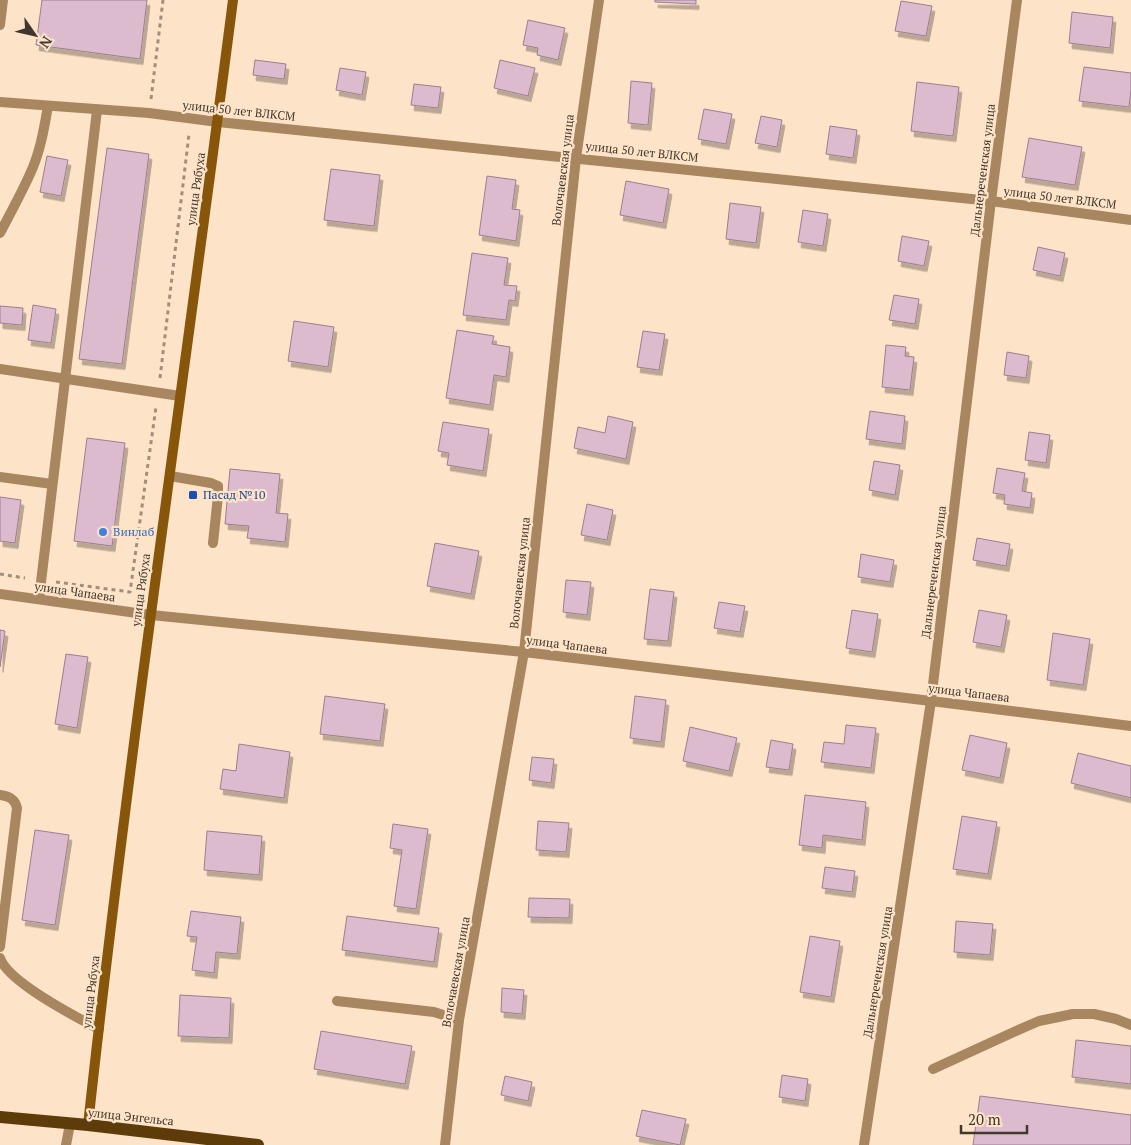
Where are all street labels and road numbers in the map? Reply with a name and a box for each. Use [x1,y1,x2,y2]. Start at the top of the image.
street label: улица 50 лет ВЛКСМ [181,97,297,124]
street label: Дальнереченская улица [967,103,998,237]
street label: Волочаевская улица [548,113,577,227]
street label: улица 50 лет ВЛКСМ [584,138,700,165]
street label: улица Рябуха [183,151,208,227]
street label: улица 50 лет ВЛКСМ [1002,183,1118,212]
street label: Дальнереченская улица [918,505,949,639]
street label: Волочаевская улица [506,516,533,630]
street label: улица Рябуха [128,552,153,628]
street label: улица Чапаева [33,578,116,605]
street label: улица Чапаева [525,632,608,657]
street label: улица Чапаева [927,680,1010,705]
street label: Дальнереченская улица [860,905,895,1039]
street label: Волочаевская улица [438,915,473,1029]
street label: улица Рябуха [78,954,102,1030]
street label: улица Энгельса [86,1104,175,1128]

